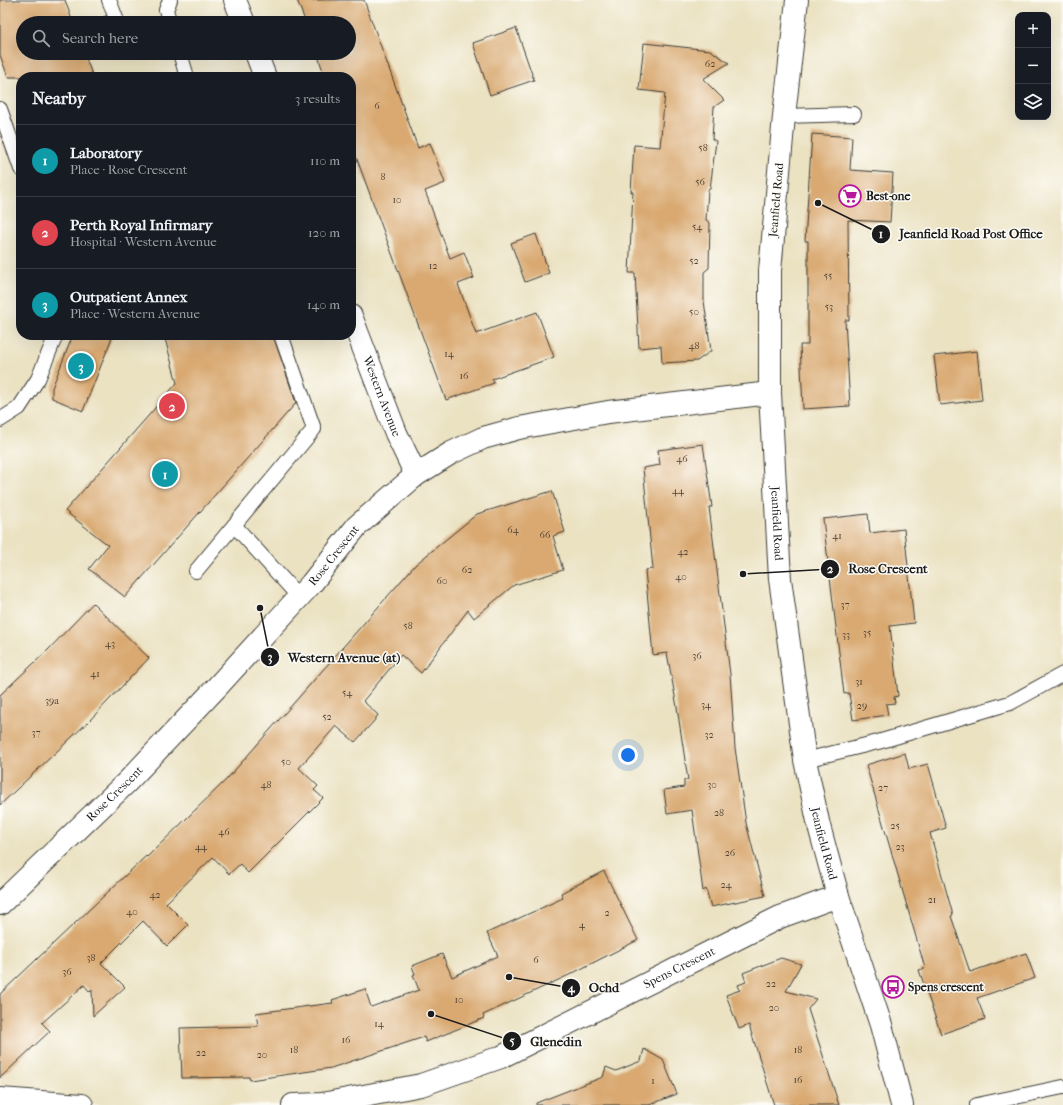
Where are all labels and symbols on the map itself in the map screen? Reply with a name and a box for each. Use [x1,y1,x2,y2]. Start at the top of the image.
house number: 62 [705,58,715,70]
house number: 6 [374,100,380,112]
house number: 58 [698,142,708,154]
street label: Jeanfield Road [766,162,786,239]
house number: 8 [380,171,386,183]
house number: 56 [695,176,705,188]
supermarket icon: Best-one [837,183,863,209]
place label: Best-one [866,189,910,203]
house number: 10 [392,194,402,206]
house number: 54 [692,221,703,233]
callout: Jeanfield Road Post Office [871,221,1051,246]
text: Jeanfield Road Post Office [897,226,1043,242]
text: 1 [879,227,883,241]
house number: 52 [689,255,699,267]
house number: 12 [429,260,437,272]
house number: 55 [824,270,832,282]
house number: 53 [825,301,833,313]
house number: 50 [689,306,699,318]
house number: 48 [689,340,699,352]
house number: 14 [444,348,455,360]
pin: 3 [68,351,94,381]
street label: Western Avenue [360,353,404,439]
house number: 16 [460,370,469,382]
pin: 2 [159,391,185,421]
house number: 46 [676,453,688,465]
pin: 1 [152,459,178,489]
house number: 44 [672,485,685,497]
street label: Jeanfield Road [768,485,786,561]
street label: Rose Crescent [305,522,362,588]
house number: 64 [507,524,520,536]
house number: 66 [540,529,551,541]
house number: 41 [832,530,842,542]
house number: 42 [677,546,689,558]
callout: Rose Crescent [820,556,936,581]
text: Rose Crescent [848,561,928,576]
text: 2 [827,562,834,576]
house number: 62 [462,564,472,576]
house number: 40 [675,571,687,583]
house number: 60 [437,575,447,587]
house number: 37 [841,599,850,611]
house number: 58 [403,620,413,632]
house number: 35 [863,627,871,639]
house number: 33 [842,629,850,641]
house number: 43 [105,638,115,650]
callout: Western Avenue (at) [260,645,409,670]
text: 3 [268,650,273,665]
text: Western Avenue (at) [287,650,401,665]
house number: 36 [692,650,702,662]
house number: 41 [90,668,100,680]
house number: 31 [855,676,863,688]
house number: 54 [342,687,353,699]
house number: 39a [45,695,59,707]
house number: 34 [701,699,712,711]
house number: 29 [857,700,867,712]
house number: 52 [322,711,332,723]
house number: 37 [32,727,41,739]
house number: 32 [704,729,714,741]
your location [618,745,638,765]
house number: 50 [281,756,291,768]
street label: Rose Crescent [83,762,146,824]
house number: 48 [261,779,271,791]
house number: 30 [707,779,717,791]
house number: 27 [878,782,888,794]
street label: Jeanfield Road [808,805,840,882]
house number: 28 [714,807,724,819]
house number: 25 [890,820,900,832]
house number: 46 [218,826,230,838]
house number: 44 [195,841,208,853]
house number: 23 [895,841,905,853]
house number: 26 [725,847,736,859]
house number: 24 [720,879,733,891]
house number: 42 [149,889,161,901]
house number: 21 [928,894,936,906]
house number: 40 [126,906,138,918]
house number: 2 [604,907,610,919]
house number: 4 [579,919,586,931]
street label: Spens Crescent [641,943,718,991]
house number: 38 [86,952,96,964]
house number: 6 [533,954,539,966]
house number: 36 [62,966,72,978]
bus stop icon: Spens crescent [880,974,906,1000]
callout: Ochd [561,975,628,1000]
house number: 22 [766,978,776,990]
text: Ochd [589,980,620,995]
place label: Spens crescent [908,980,984,995]
text: 4 [566,981,575,996]
house number: 10 [454,994,464,1006]
house number: 20 [769,1002,779,1014]
house number: 14 [374,1018,385,1030]
callout: Glenedin [502,1029,590,1054]
house number: 16 [342,1034,351,1046]
text: 5 [509,1034,515,1048]
text: Glenedin [530,1034,582,1049]
house number: 18 [290,1044,298,1056]
house number: 18 [794,1044,802,1056]
house number: 22 [196,1047,206,1059]
house number: 20 [257,1049,267,1061]
house number: 16 [794,1074,803,1086]
house number: 1 [651,1075,655,1087]

